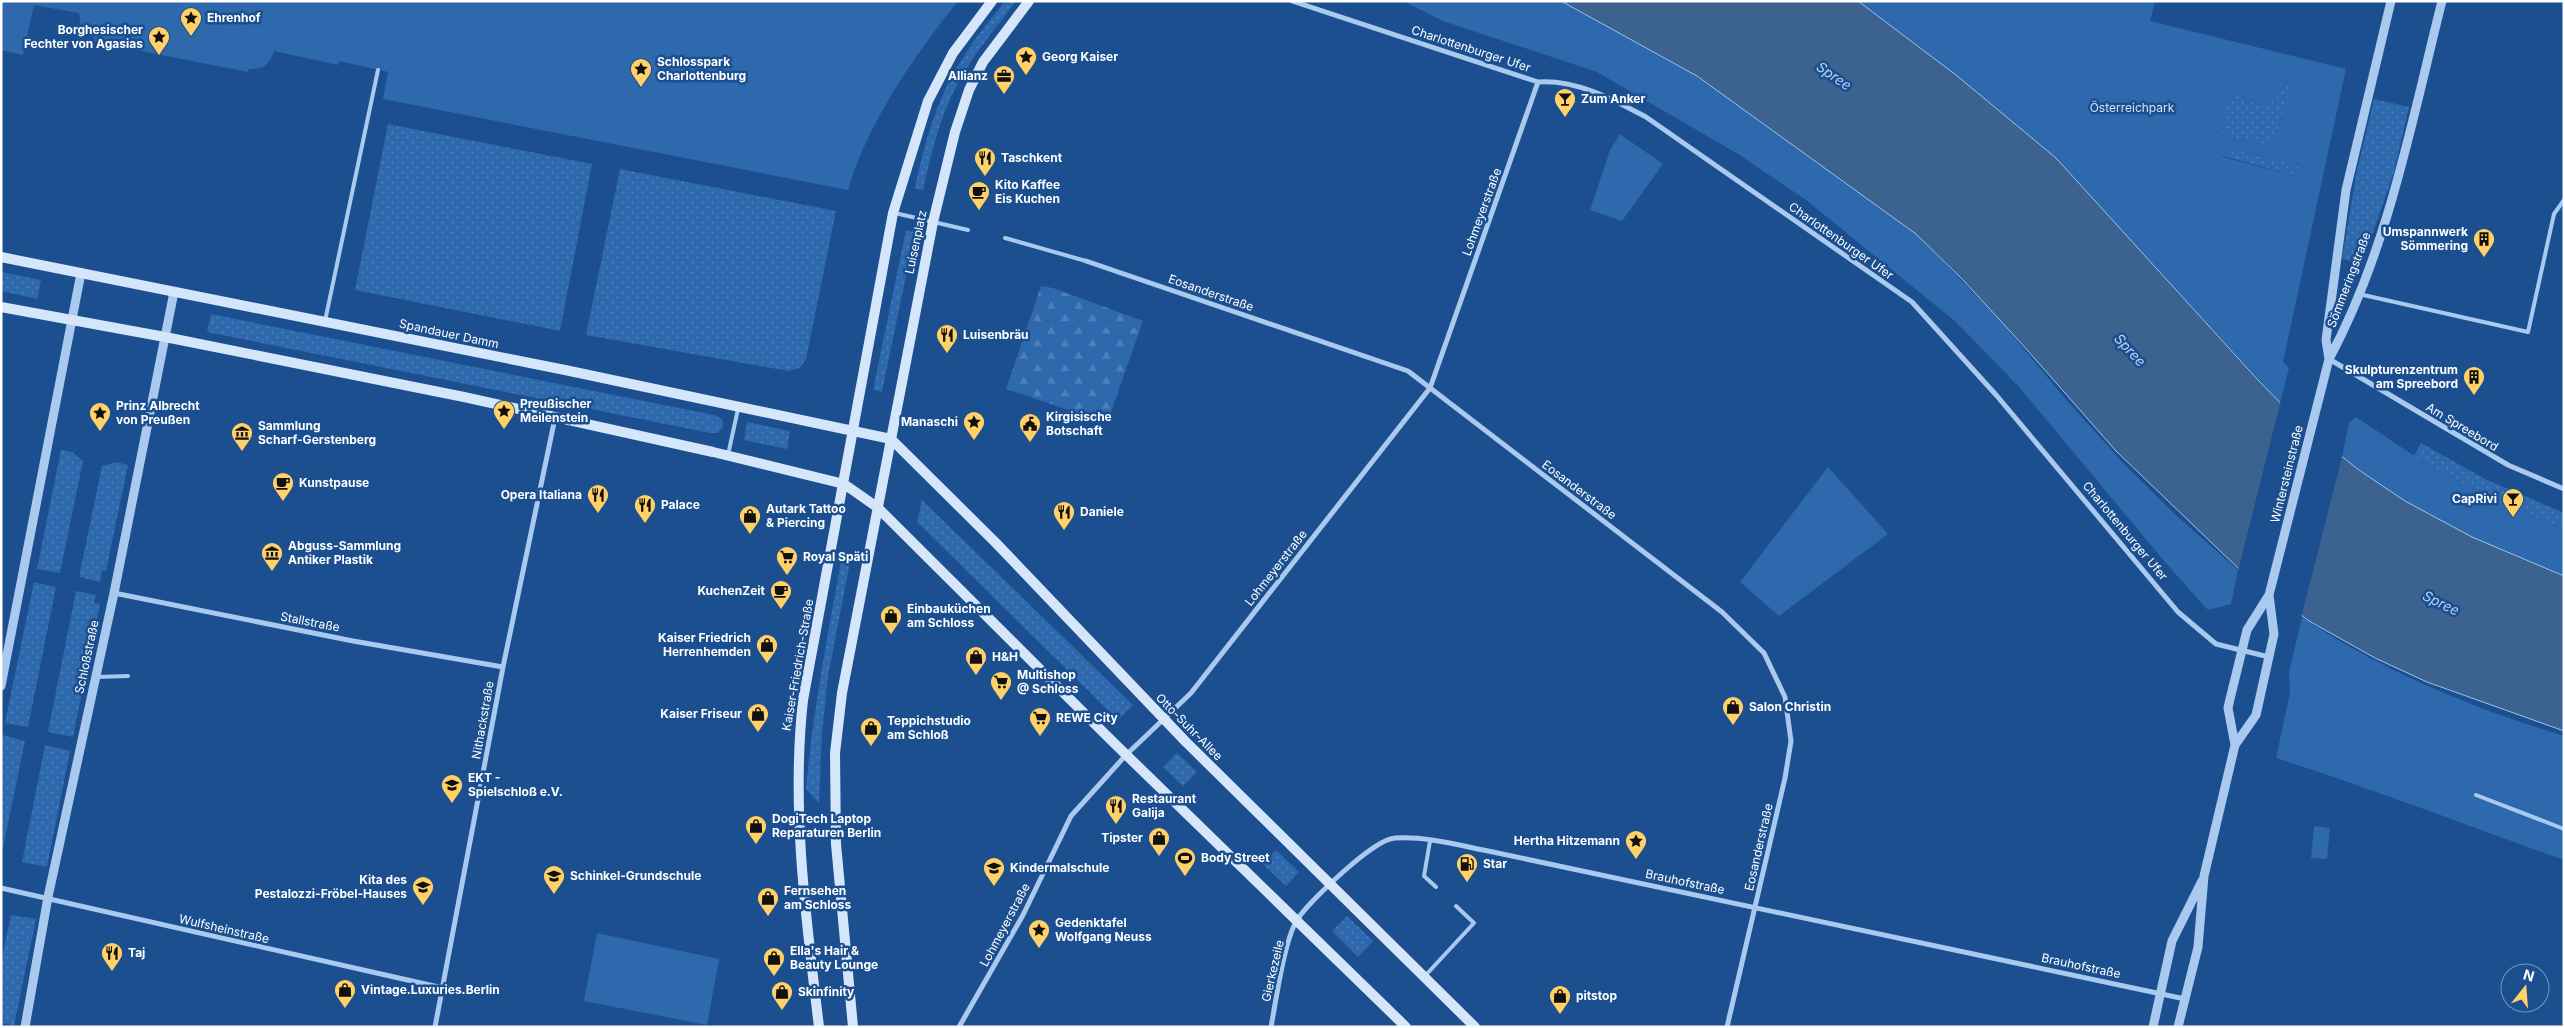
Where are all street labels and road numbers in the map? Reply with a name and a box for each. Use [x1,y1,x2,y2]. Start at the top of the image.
street label: Charlottenburger Ufer [1410,22,1533,75]
street label: Lohmeyerstraße [1459,166,1504,258]
street label: Charlottenburger Ufer [1786,199,1897,283]
street label: Luisenplatz [901,209,930,275]
street label: Sömmeringstraße [2323,230,2374,330]
street label: Eosanderstraße [1166,271,1256,314]
street label: Spandauer Damm [398,316,500,351]
street label: Am Spreebord [2423,399,2501,454]
street label: Wintersteinstraße [2267,423,2306,524]
street label: Eosanderstraße [1539,457,1619,522]
street label: Charlottenburger Ufer [2080,478,2171,584]
street label: Lohmeyerstraße [1241,527,1310,609]
street label: Kaiser-Friedrich-Straße [779,598,816,732]
street label: Stallstraße [279,608,341,635]
street label: Schloßstraße [71,619,102,695]
street label: Nithackstraße [468,680,497,760]
street label: Otto-Suhr-Allee [1153,690,1226,763]
street label: Eosanderstraße [1741,802,1776,892]
street label: Brauhofstraße [1644,866,1726,897]
street label: Lohmeyerstraße [976,881,1033,969]
street label: Wulfsheinstraße [177,911,271,946]
street label: Gierkezeile [1258,939,1287,1003]
street label: Brauhofstraße [2040,950,2122,981]

